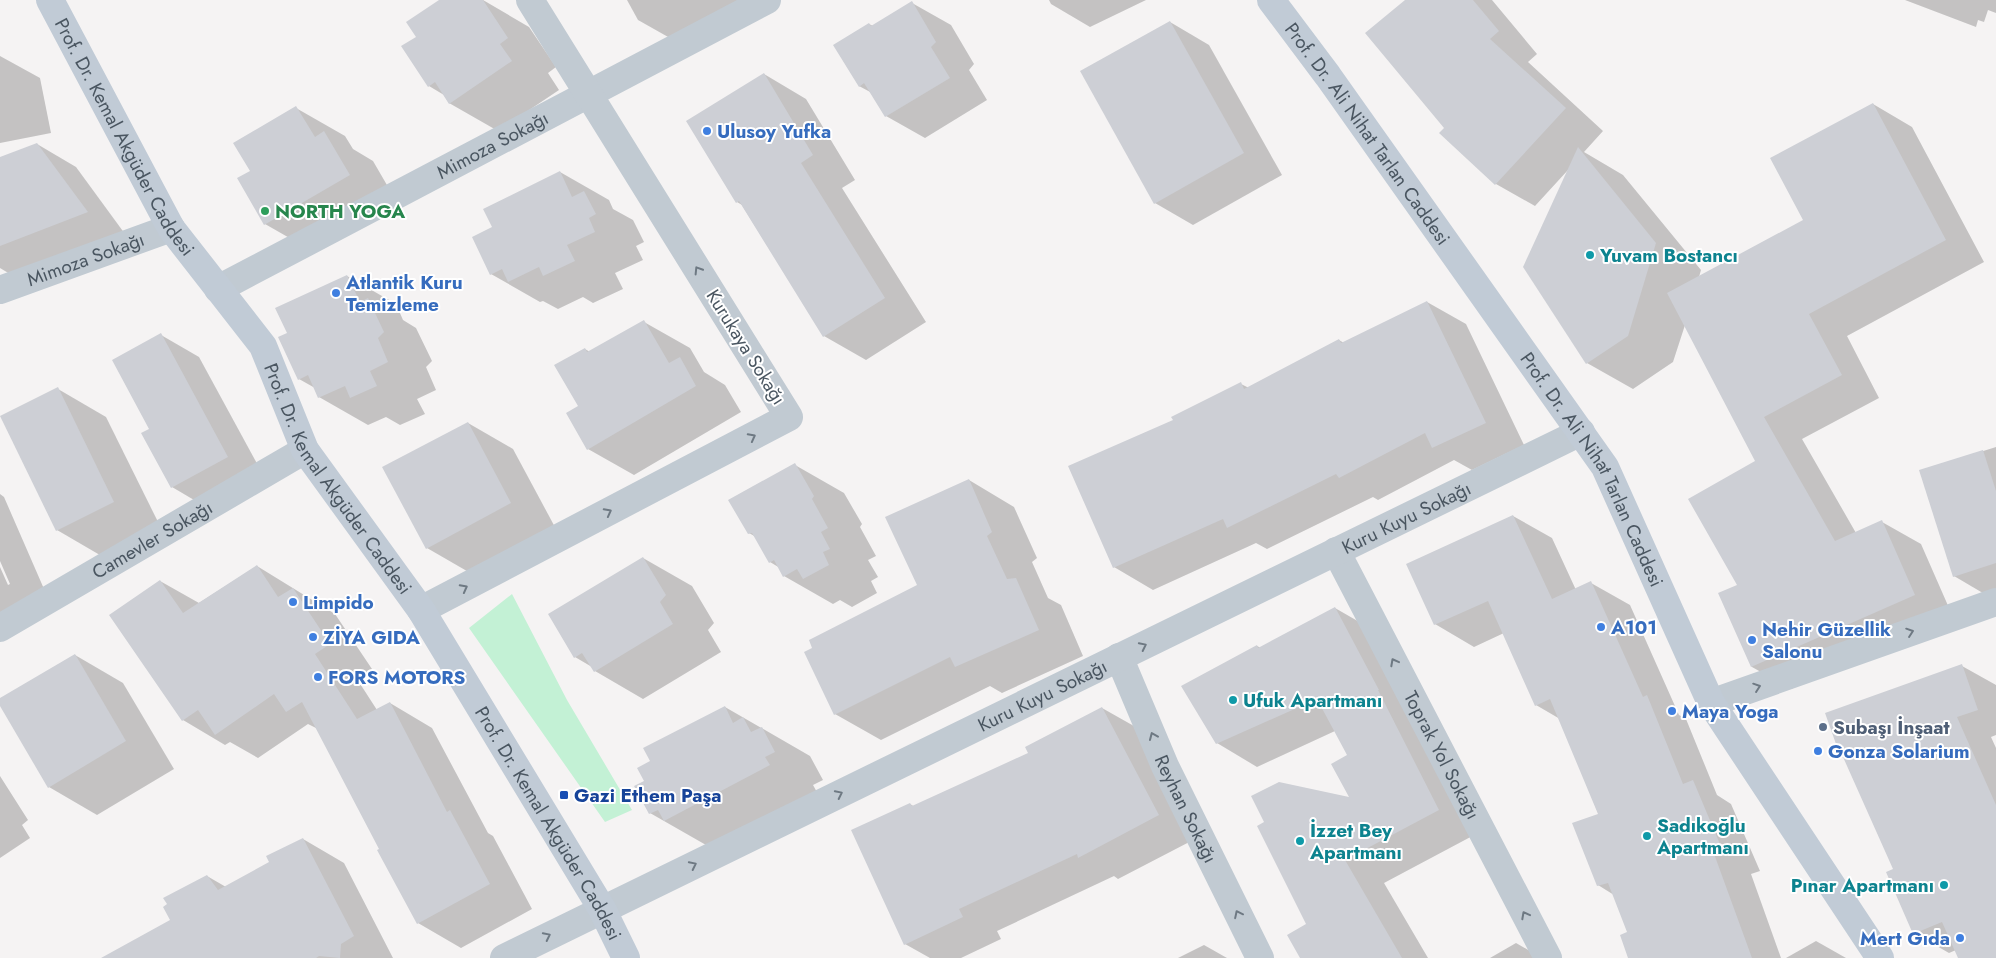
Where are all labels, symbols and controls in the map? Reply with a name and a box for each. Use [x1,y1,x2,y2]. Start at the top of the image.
street label: Prof. Dr. Kemal Akgüder Caddesi [48,13,201,261]
street label: Prof. Dr. Ali Nihat Tarlan Caddesi [1279,17,1457,250]
street label: Mimoza Sokağı [432,104,553,185]
place label: Ulusoy Yufka [717,118,831,145]
marker: Ulusoy Yufka [701,125,713,137]
place label: NORTH YOGA [275,198,405,225]
marker: NORTH YOGA [259,205,271,217]
street label: Mimoza Sokağı [23,225,148,293]
place label: Yuvam Bostancı [1599,242,1738,269]
marker: Yuvam Bostancı [1584,249,1596,261]
one-way arrow [695,267,704,276]
place label: Atlantik Kuru Temizleme [345,269,463,318]
street label: Kurukaya Sokağı [700,284,792,410]
marker: Atlantik Kuru Temizleme [330,287,342,299]
street label: Prof. Dr. Ali Nihat Tarlan Caddesi [1514,346,1670,591]
street label: Prof. Dr. Kemal Akgüder Caddesi [258,359,419,600]
one-way arrow [747,433,756,443]
street label: Kuru Kuyu Sokağı [1337,474,1475,560]
street label: Camevler Sokağı [87,494,217,585]
one-way arrow [603,508,612,518]
one-way arrow [459,584,468,594]
place label: Limpido [303,589,374,616]
marker: Limpido [287,596,299,608]
place label: A101 [1610,614,1657,641]
place label: Nehir Güzellik Salonu [1762,616,1891,665]
marker: A101 [1595,621,1607,633]
place label: ZİYA GIDA [323,624,420,651]
one-way arrow [1906,628,1914,638]
marker: ZİYA GIDA [307,631,319,643]
marker: Nehir Güzellik Salonu [1746,634,1758,646]
one-way arrow [1138,641,1147,652]
street label: Kuru Kuyu Sokağı [973,652,1111,738]
one-way arrow [1390,658,1400,667]
place label: FORS MOTORS [328,664,466,691]
marker: FORS MOTORS [312,671,324,683]
one-way arrow [1752,683,1761,693]
street label: Toprak Yol Sokağı [1398,686,1487,824]
place label: Ufuk Apartmanı [1243,687,1382,714]
marker: Ufuk Apartmanı [1227,694,1239,706]
place label: Maya Yoga [1682,698,1779,725]
street label: Prof. Dr. Kemal Akgüder Caddesi [469,701,629,944]
marker: Maya Yoga [1666,705,1678,717]
place label: Subaşı İnşaat [1833,714,1950,741]
marker: Subaşı İnşaat [1817,721,1829,733]
one-way arrow [1148,732,1159,741]
place label: Gonza Solarium [1828,738,1969,765]
marker: Gonza Solarium [1812,745,1824,757]
street label: Reyhan Sokağı [1148,751,1224,867]
place label: Gazi Ethem Paşa [574,782,721,809]
marker: Gazi Ethem Paşa [558,789,570,801]
one-way arrow [834,790,843,800]
place label: Sadıkoğlu Apartmanı [1656,812,1749,861]
place label: İzzet Bey Apartmanı [1309,817,1402,866]
marker: Sadıkoğlu Apartmanı [1641,830,1653,842]
marker: İzzet Bey Apartmanı [1294,835,1306,847]
one-way arrow [688,861,697,871]
place label: Pınar Apartmanı [1791,872,1934,899]
marker: Pınar Apartmanı [1938,879,1950,891]
one-way arrow [1234,910,1244,919]
one-way arrow [1521,911,1531,920]
place label: Mert Gıda [1860,925,1950,952]
marker: Mert Gıda [1954,932,1966,944]
one-way arrow [542,933,551,943]

